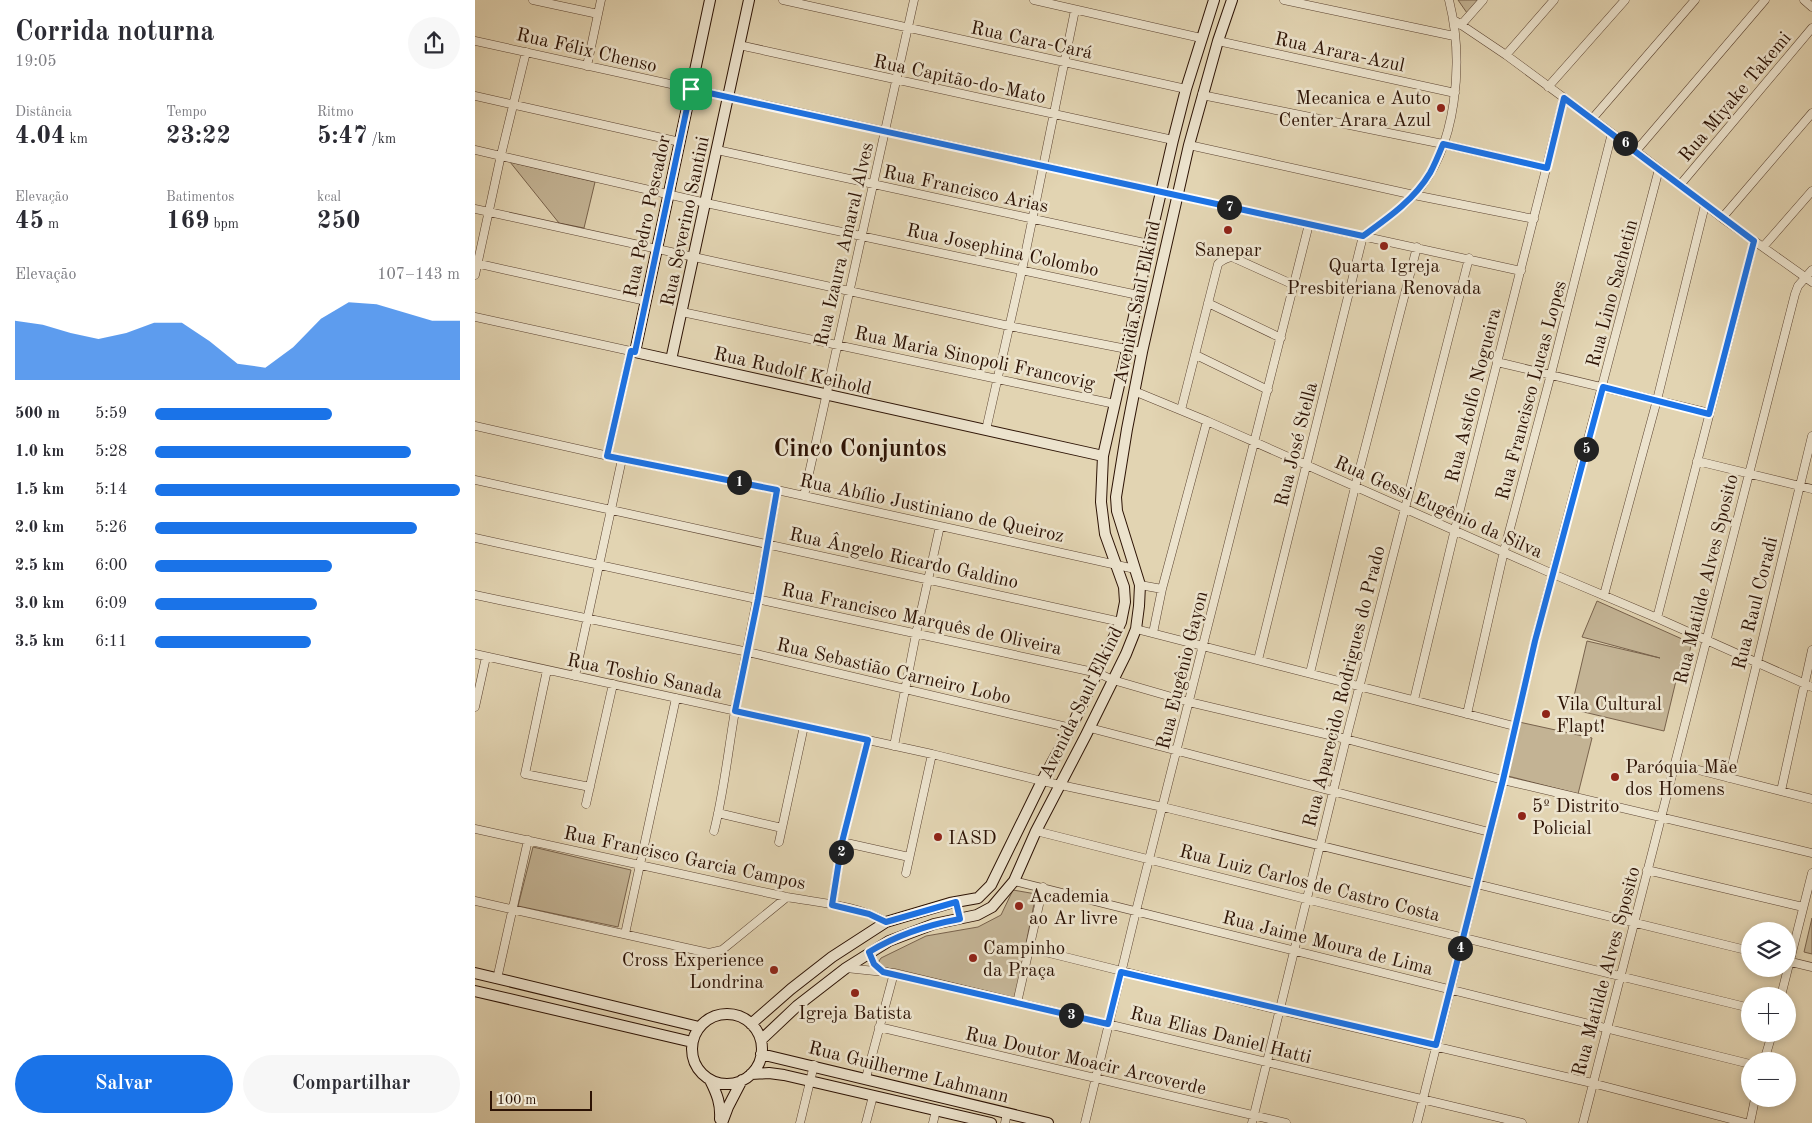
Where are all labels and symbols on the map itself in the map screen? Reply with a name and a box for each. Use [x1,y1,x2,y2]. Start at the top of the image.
street label: Rua Cara-Cará [969,19,1095,64]
street label: Rua Félix Chenso [514,26,659,77]
street label: Rua Miyake Takemi [1676,29,1796,166]
street label: Rua Arara-Azul [1273,30,1406,77]
street label: Rua Capitão-do-Mato [872,53,1047,108]
pin [670,68,712,110]
place label: Mecanica e Auto Center Arara Azul [1278,90,1431,131]
marker: Mecanica e Auto Center Arara Azul [1435,102,1447,114]
pin: 6 [1613,130,1637,156]
street label: Rua Pedro Pescador [622,134,675,299]
street label: Rua Severino Santini [659,135,714,308]
street label: Rua Izaura Amaral Alves [813,141,878,348]
street label: Rua Francisco Arias [881,164,1050,217]
pin: 7 [1217,194,1241,220]
street label: Rua Lino Sachetin [1585,218,1642,369]
street label: Avenida Saul Elkind [1112,219,1165,386]
street label: Rua Josephina Colombo [904,222,1100,281]
marker: Sanepar [1222,224,1234,236]
marker: Quarta Igreja Presbiteriana Renovada [1378,240,1390,252]
place label: Sanepar [1194,242,1262,261]
place label: Quarta Igreja Presbiteriana Renovada [1287,258,1482,299]
street label: Rua Francisco Lucas Lopes [1494,279,1571,503]
street label: Rua Astolfo Nogueira [1444,306,1505,485]
street label: Rua Maria Sinopoli Francovig [852,325,1097,394]
street label: Rua Rudolf Keihold [712,345,873,400]
street label: Rua José Stella [1273,380,1322,509]
pin: 5 [1573,436,1599,462]
district label: Cinco Conjuntos [774,438,947,462]
street label: Rua Gessi Eugênio da Silva [1331,454,1546,563]
pin: 1 [727,470,751,494]
street label: Rua Abílio Justiniano de Queiroz [797,472,1065,547]
street label: Rua Matilde Alves Sposito [1672,472,1743,687]
street label: Rua Ângelo Ricardo Galdino [787,522,1021,593]
street label: Rua Raul Coradi [1731,535,1782,672]
street label: Rua Aparecido Rodrigues do Prado [1301,544,1390,829]
street label: Rua Francisco Marquês de Oliveira [780,581,1064,660]
street label: Rua Eugênio Gayon [1155,589,1212,752]
street label: Avenida Saul Elkind [1037,624,1127,782]
street label: Rua Sebastião Carneiro Lobo [774,636,1013,709]
street label: Rua Toshio Sanada [565,652,725,703]
place label: Vila Cultural Flapt! [1556,696,1662,737]
marker: Vila Cultural Flapt! [1540,708,1552,720]
place label: Paróquia Mãe dos Homens [1625,759,1737,800]
marker: Paróquia Mãe dos Homens [1609,771,1621,783]
place label: 5º Distrito Policial [1532,798,1619,839]
marker: 5º Distrito Policial [1516,810,1528,822]
street label: Rua Francisco Garcia Campos [562,824,807,894]
place label: IASD [948,830,997,849]
marker: IASD [932,831,944,843]
pin: 2 [829,840,853,864]
street label: Rua Luiz Carlos de Castro Costa [1177,843,1442,926]
street label: Rua Matilde Alves Sposito [1570,865,1645,1079]
place label: Academia ao Ar livre [1029,888,1118,929]
marker: Academia ao Ar livre [1013,900,1025,912]
street label: Rua Jaime Moura de Lima [1220,909,1435,980]
pin: 4 [1447,936,1473,960]
place label: Campinho da Praça [983,940,1065,981]
place label: Cross Experience Londrina [622,952,765,993]
marker: Campinho da Praça [967,952,979,964]
marker: Cross Experience Londrina [768,964,780,976]
marker: Igreja Batista [849,987,861,999]
pin: 3 [1059,1002,1083,1028]
place label: Igreja Batista [798,1005,912,1024]
street label: Rua Elias Daniel Hatti [1128,1005,1313,1068]
street label: Rua Doutor Moacir Arcoverde [963,1025,1208,1099]
street label: Rua Guilherme Lahmann [806,1039,1011,1108]
scale bar [490,1088,593,1111]

